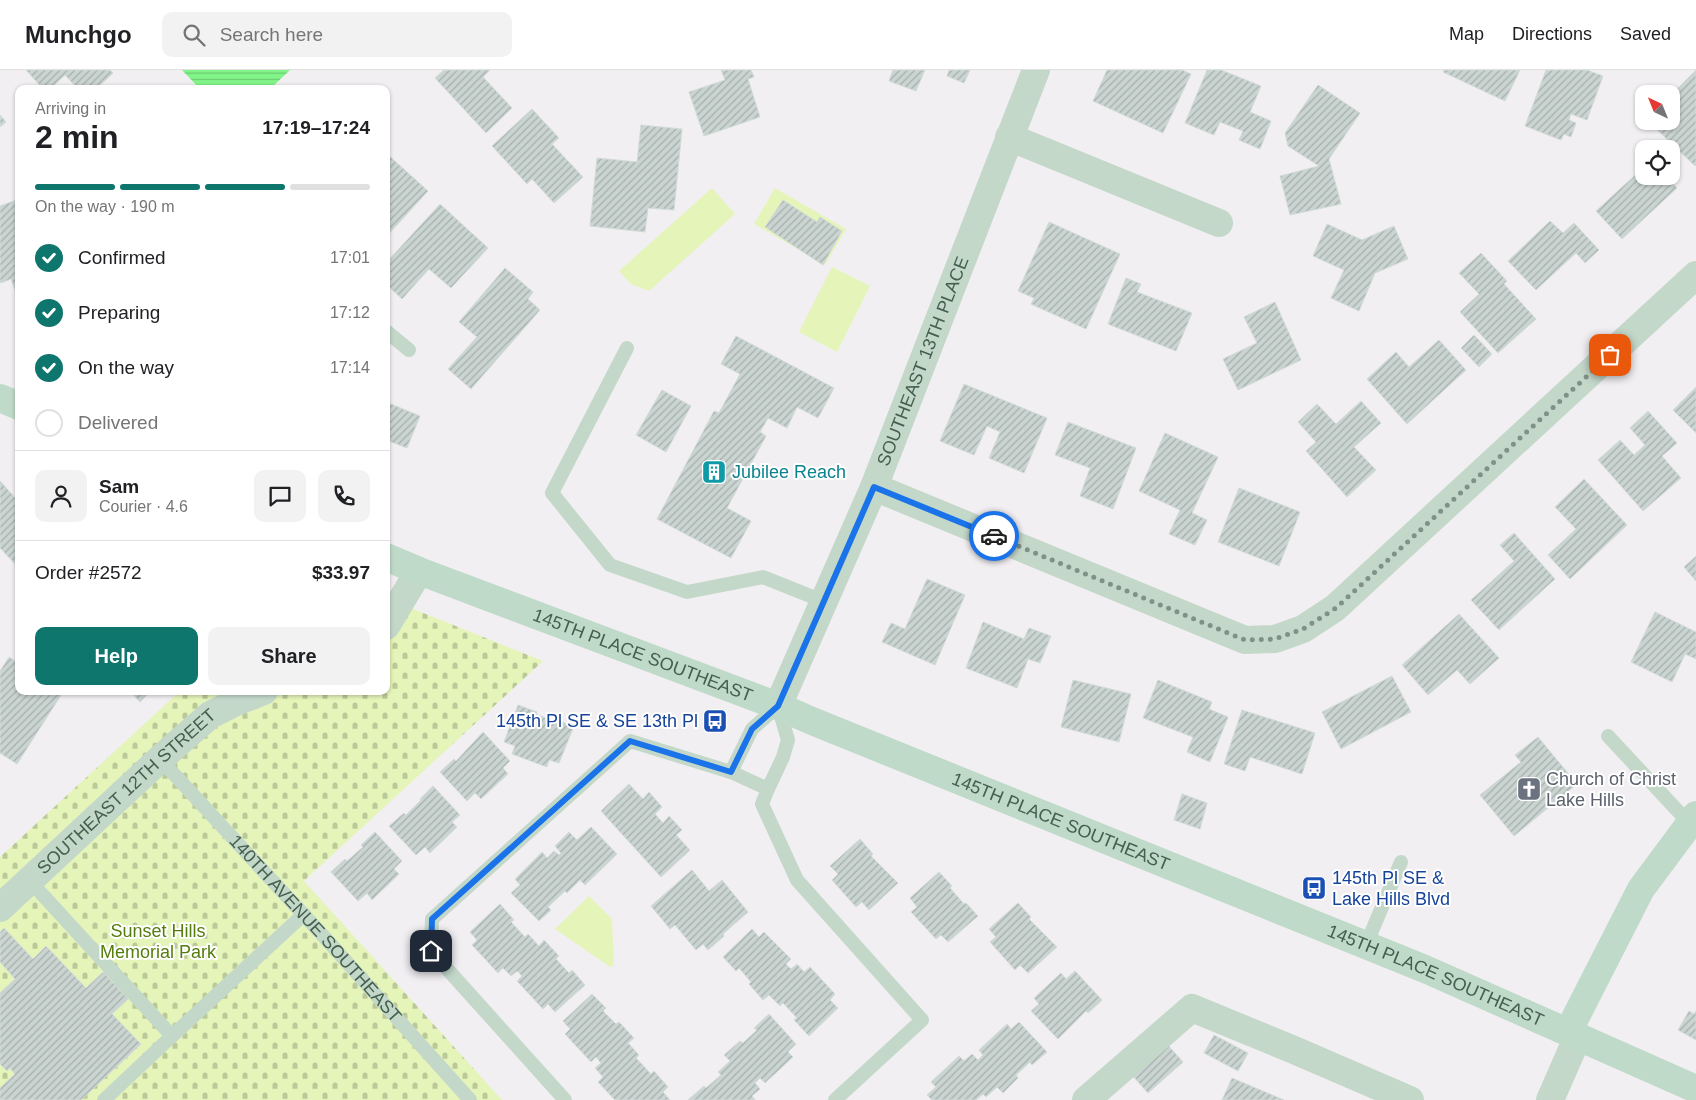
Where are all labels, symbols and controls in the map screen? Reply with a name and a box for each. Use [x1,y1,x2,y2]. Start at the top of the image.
search box [162,12,512,57]
text: Munchgo [25,21,132,48]
icon: search [180,21,208,49]
text: Search here [220,24,323,45]
text: Map [1449,24,1484,44]
text: Directions [1512,24,1592,44]
text: Saved [1620,24,1671,44]
north arrow [1635,85,1680,130]
map controls [1635,85,1680,185]
text: Arriving in [35,100,106,117]
text: 17:19–17:24 [262,117,370,138]
text: 2 min [35,119,119,155]
button: locate [1635,140,1680,185]
text: On the way · 190 m [35,198,175,215]
icon: check [35,244,63,272]
text: Confirmed [78,247,166,268]
text: 17:01 [330,249,370,266]
street label: SOUTHEAST 13TH PLACE [873,254,973,469]
icon: check [35,299,63,327]
text: Preparing [78,302,160,323]
text: 17:12 [330,304,370,321]
pin [1589,334,1631,376]
icon: bag [1596,341,1624,369]
icon: check [35,354,63,382]
text: On the way [78,357,174,378]
text: 17:14 [330,359,370,376]
text: Delivered [78,412,158,433]
building icon: Jubilee Reach [701,459,727,485]
place label: Jubilee Reach [732,462,846,482]
button: person [35,470,87,522]
button: chat [254,470,306,522]
button: phone [318,470,370,522]
text: Sam [99,476,139,497]
text: Courier · 4.6 [99,498,188,515]
courier [969,511,1019,561]
icon: car [980,522,1008,550]
text: Order #2572 [35,562,142,583]
text: $33.97 [312,562,370,583]
street label: 145TH PLACE SOUTHEAST [530,605,756,706]
button: Help [35,627,198,685]
button: Share [208,627,370,685]
street label: SOUTHEAST 12TH STREET [33,705,220,878]
bus stop icon: 145th Pl SE & SE 13th Pl [702,708,728,734]
place label: 145th Pl SE & SE 13th Pl [496,711,698,731]
street label: 145TH PLACE SOUTHEAST [949,769,1173,875]
place label: Church of Christ Lake Hills [1546,769,1676,810]
church icon: Church of Christ Lake Hills [1516,776,1542,802]
street label: 140TH AVENUE SOUTHEAST [225,831,406,1026]
place label: 145th Pl SE & Lake Hills Blvd [1332,868,1450,909]
bus stop icon: 145th Pl SE & Lake Hills Blvd [1301,875,1327,901]
park label: Sunset Hills Memorial Park [100,921,217,962]
street label: 145TH PLACE SOUTHEAST [1324,921,1547,1030]
pin [410,930,452,972]
icon: home [417,937,445,965]

